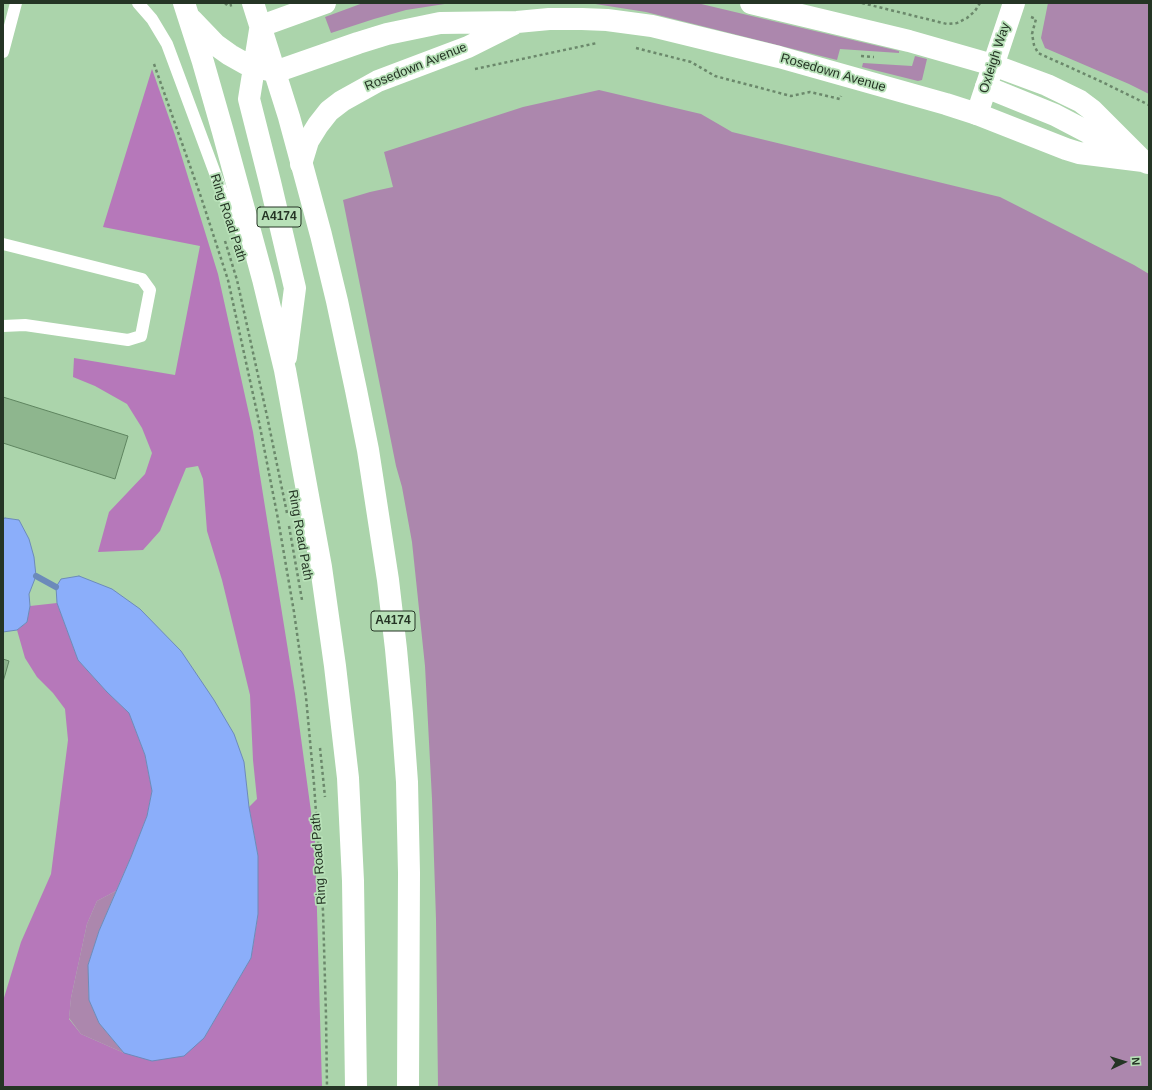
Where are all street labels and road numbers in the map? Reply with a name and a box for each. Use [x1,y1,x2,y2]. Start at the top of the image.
street label: Oxleigh Way [976,21,1014,95]
street label: Rosedown Avenue [363,39,469,95]
street label: Rosedown Avenue [779,50,887,96]
street label: Ring Road Path [206,172,250,264]
road number: A4174 [257,207,301,227]
street label: Ring Road Path [284,488,316,582]
road number: A4174 [371,611,415,631]
street label: Ring Road Path [308,813,330,905]

